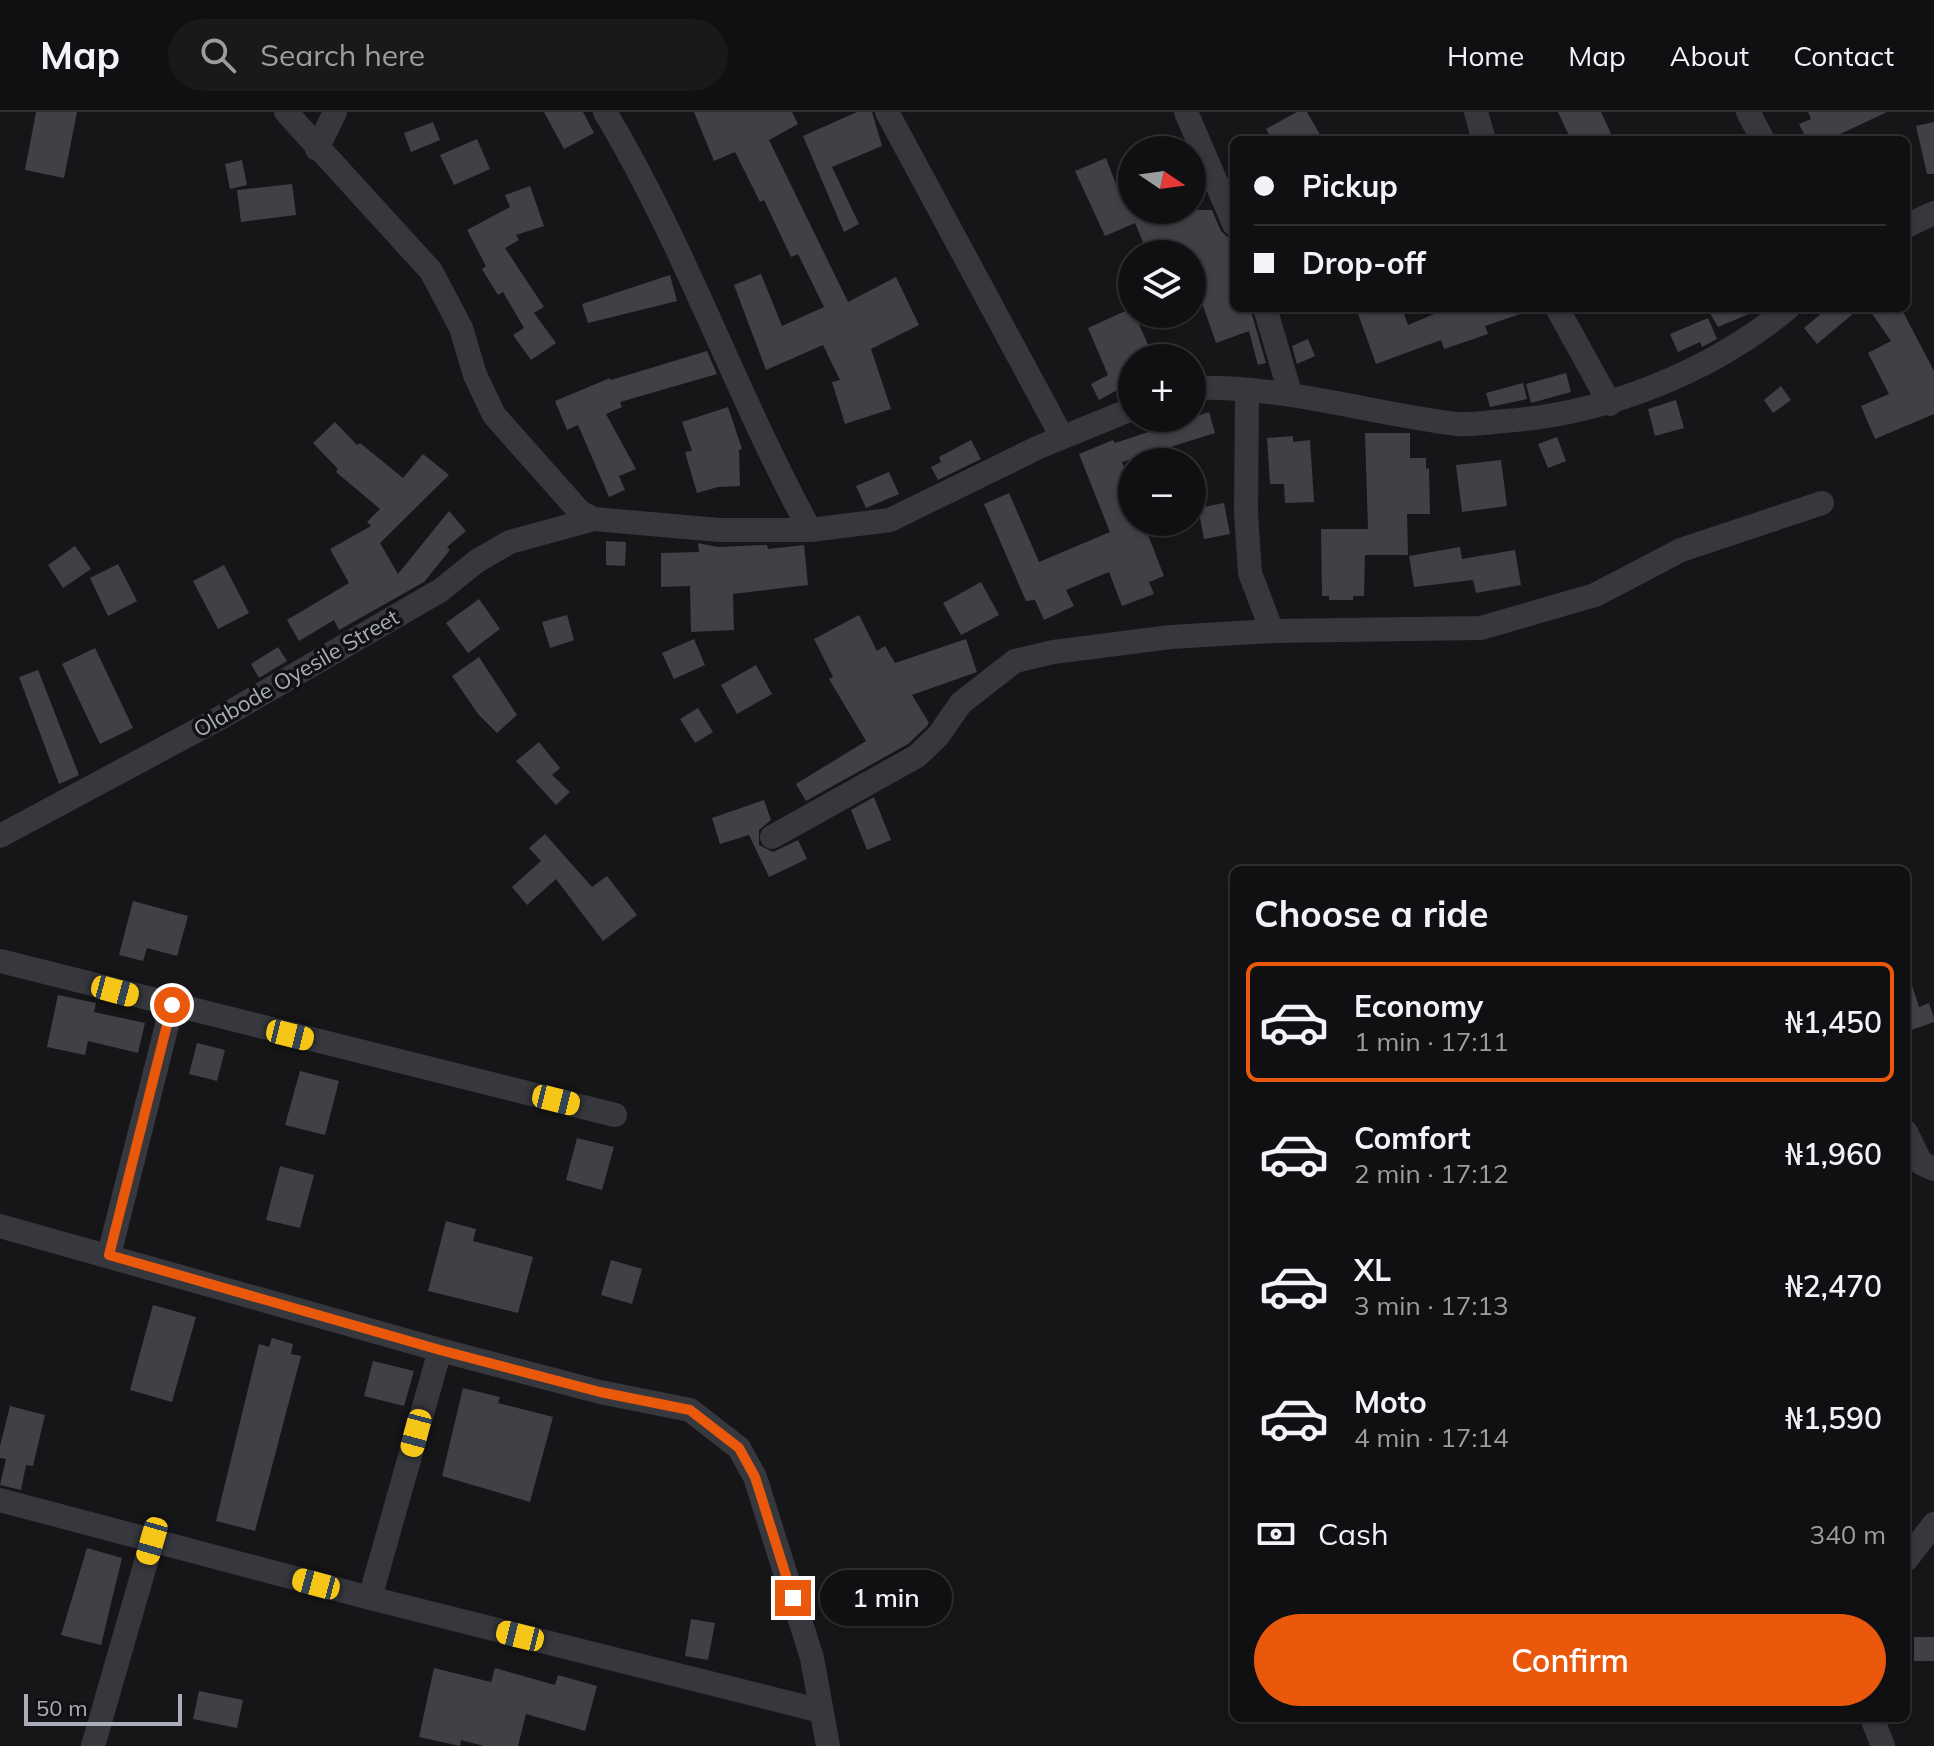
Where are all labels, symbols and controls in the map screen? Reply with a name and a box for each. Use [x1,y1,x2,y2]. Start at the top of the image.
search box [168,19,728,91]
text: Map [40,31,120,79]
icon: search [196,33,240,77]
text: Search here [260,36,425,74]
text: Home [1447,38,1524,73]
text: Map [1568,38,1626,73]
text: About [1670,38,1749,73]
text: Contact [1793,38,1894,73]
north arrow [1118,136,1206,224]
map controls [1118,136,1206,536]
text: Pickup [1302,167,1398,205]
button: layers [1118,240,1206,328]
text: Drop-off [1302,244,1426,282]
button: + [1118,344,1206,432]
button: − [1118,448,1206,536]
street label: Olabode Oyesile Street [188,603,404,743]
text: Choose a ride [1254,891,1488,936]
car [89,973,141,1009]
icon: car [1258,986,1330,1058]
route start [154,987,190,1023]
text: Economy [1354,987,1483,1025]
text: ₦1,450 [1785,1003,1882,1041]
car [264,1018,316,1052]
text: 1 min · 17:11 [1354,1025,1509,1058]
car [530,1083,582,1117]
icon: car [1258,1118,1330,1190]
text: Comfort [1354,1119,1471,1157]
text: ₦1,960 [1785,1135,1882,1173]
text: 2 min · 17:12 [1354,1157,1509,1190]
icon: car [1258,1250,1330,1322]
text: XL [1354,1251,1391,1289]
text: ₦2,470 [1785,1267,1882,1305]
text: 3 min · 17:13 [1354,1289,1509,1322]
icon: car [1258,1382,1330,1454]
text: Moto [1354,1383,1427,1421]
text: ₦1,590 [1785,1399,1882,1437]
car [398,1407,434,1459]
text: 4 min · 17:14 [1354,1421,1509,1454]
icon: cash [1254,1512,1298,1556]
car [134,1515,170,1567]
text: Cash [1318,1515,1389,1553]
text: 340 m [1810,1518,1886,1551]
car [290,1566,342,1602]
callout: 1 min [821,1570,953,1626]
route end [775,1580,811,1616]
text: 1 min [852,1581,920,1614]
button: Confirm [1254,1614,1886,1706]
car [494,1619,546,1653]
scale bar [24,1690,182,1726]
text: 50 m [36,1694,87,1722]

